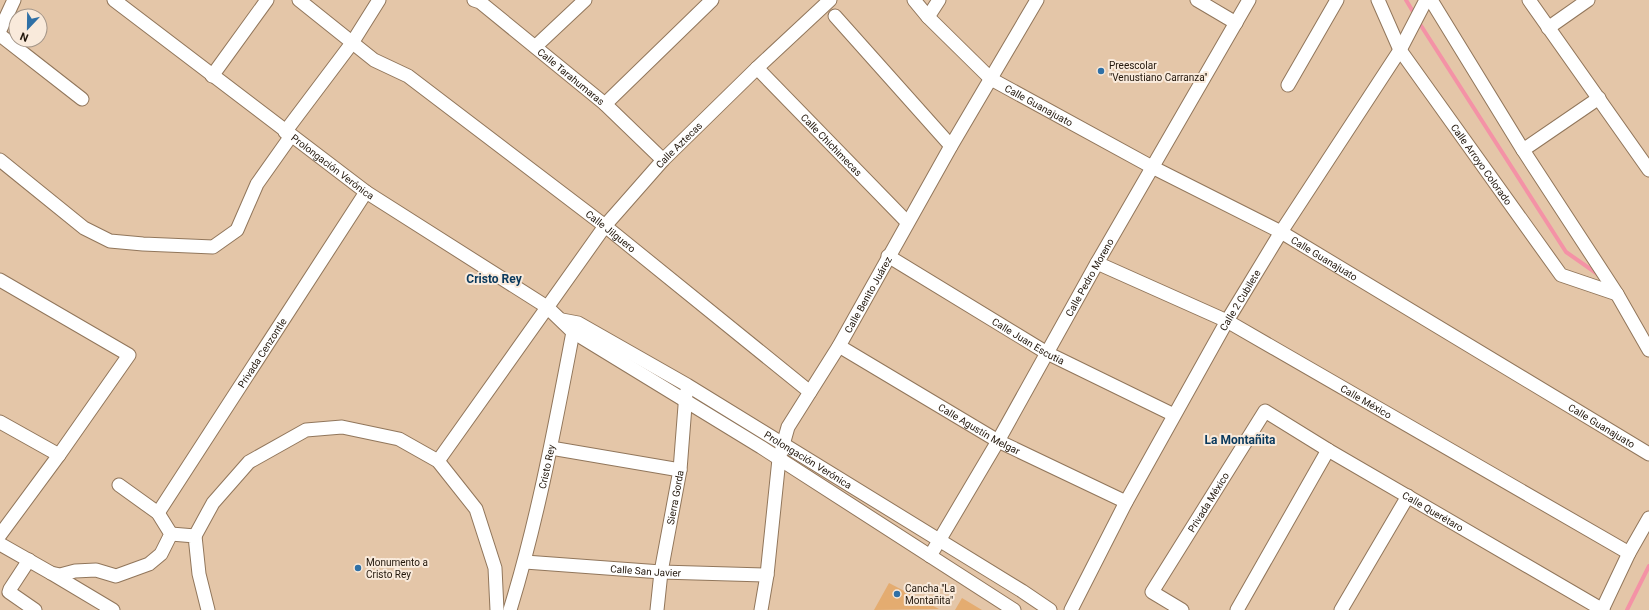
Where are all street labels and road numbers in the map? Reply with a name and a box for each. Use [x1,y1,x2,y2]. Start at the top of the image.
street label: Calle Tarahumaras [535,46,607,107]
street label: Calle Guanajuato [1003,83,1075,129]
street label: Calle Chichimecas [799,112,864,178]
street label: Calle Aztecas [654,120,704,170]
street label: Calle Arroyo Colorado [1449,122,1514,207]
street label: Prolongación Verónica [289,132,376,202]
street label: Calle Jilguero [583,208,638,255]
street label: Calle Guanajuato [1289,234,1360,283]
street label: Calle Pedro Moreno [1063,236,1116,318]
street label: Calle Benito Juárez [843,255,894,335]
street label: Calle 2 Cubilete [1218,268,1263,333]
street label: Privada Cenzontle [236,316,289,390]
street label: Calle Juan Escutia [990,316,1066,367]
street label: Calle México [1338,383,1394,421]
street label: Calle Agustín Melgar [936,402,1022,457]
street label: Calle Guanajuato [1566,402,1637,450]
street label: Prolongación Verónica [762,429,854,491]
street label: Cristo Rey [537,443,557,490]
street label: Sierra Gorda [665,469,686,526]
street label: Privada México [1186,470,1231,534]
street label: Calle Querétaro [1400,490,1466,534]
street label: Calle San Javier [610,563,682,579]

